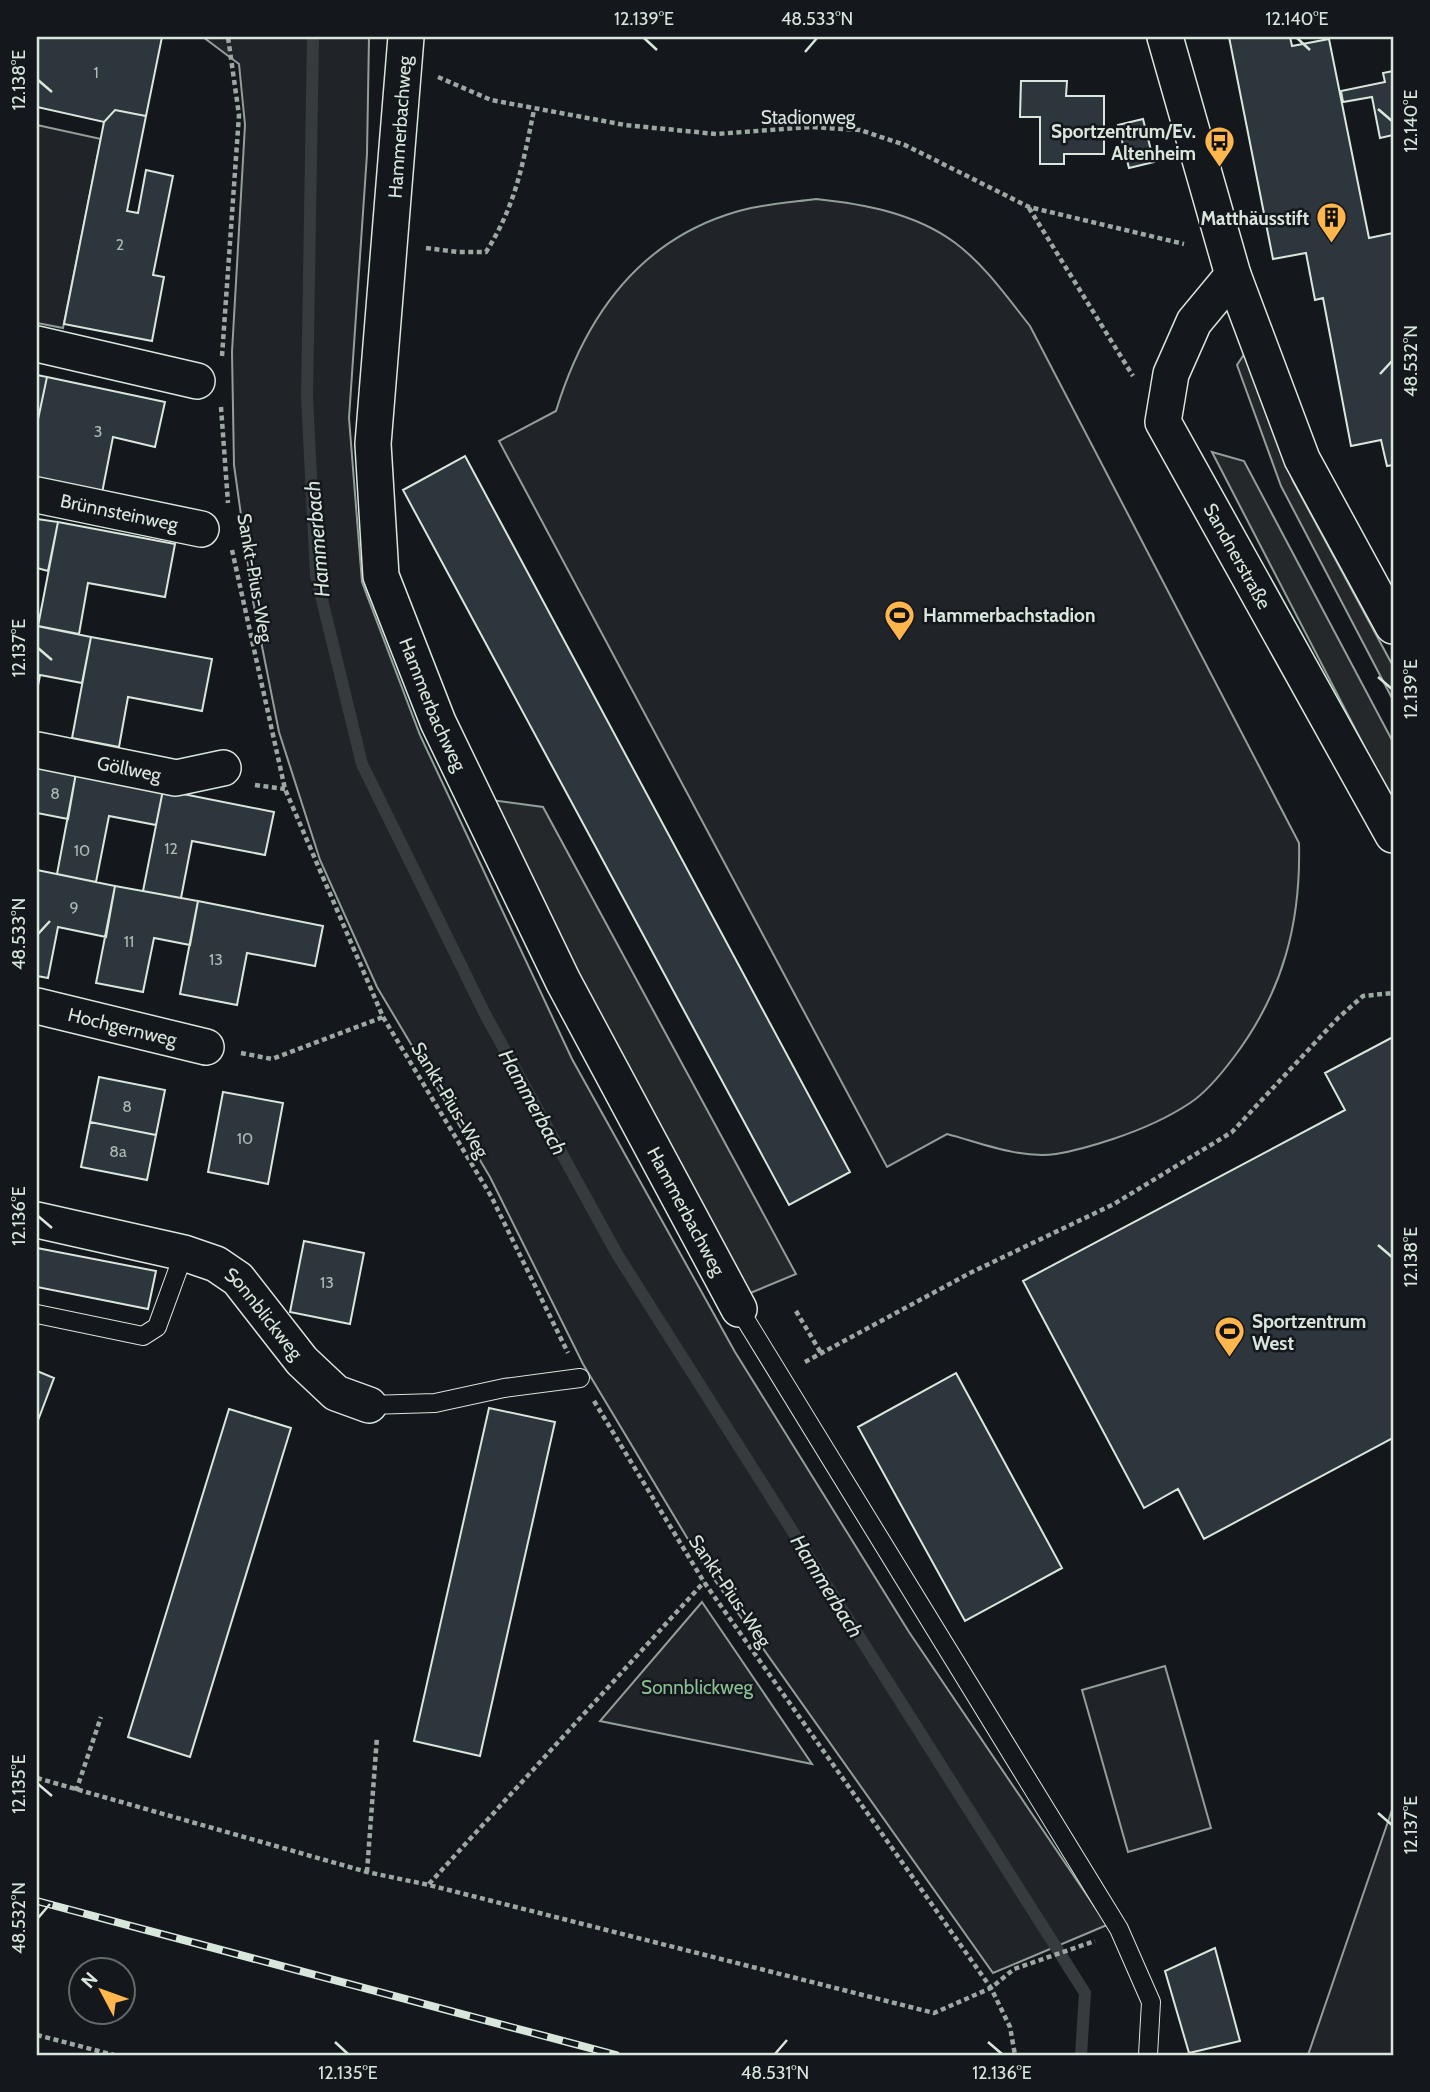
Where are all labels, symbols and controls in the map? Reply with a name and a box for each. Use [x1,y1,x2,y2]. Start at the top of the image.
text: 12.139°E [614,8,674,30]
text: 48.533°N [781,8,853,30]
text: 12.140°E [1266,8,1328,30]
text: 12.138°E [8,50,30,110]
street label: Hammerbachweg [384,54,416,199]
house number: 1 [93,63,99,82]
text: 12.140°E [1400,90,1422,152]
street label: Stadionweg [761,106,856,129]
place label: Sportzentrum/Ev. Altenheim [1051,120,1196,165]
bus stop icon: Sportzentrum/Ev. Altenheim [1202,125,1236,169]
building icon: Matthäusstift [1315,201,1349,245]
place label: Matthäusstift [1200,207,1309,230]
house number: 2 [116,235,124,254]
text: 48.532°N [1400,325,1422,397]
house number: 3 [94,422,102,441]
water label: Hammerbach [299,480,335,598]
street label: Brünnsteinweg [58,489,181,536]
street label: Sandnerstraße [1199,499,1276,613]
street label: Sankt-Pius-Weg [232,512,278,645]
sports icon: Hammerbachstadion [883,598,917,642]
place label: Hammerbachstadion [923,604,1095,627]
text: 12.137°E [8,619,30,677]
street label: Hammerbachweg [395,634,472,775]
text: 12.139°E [1400,659,1422,719]
street label: Göllweg [95,751,164,786]
house number: 8 [50,784,60,803]
house number: 12 [164,839,178,858]
house number: 10 [74,841,90,860]
text: 48.533°N [8,898,30,970]
house number: 9 [69,898,79,917]
house number: 11 [124,932,134,951]
house number: 13 [209,950,223,969]
street label: Hochgernweg [66,1002,180,1051]
street label: Sankt-Pius-Weg [406,1038,494,1162]
water label: Hammerbach [494,1045,572,1159]
house number: 8 [122,1097,132,1116]
house number: 10 [237,1129,253,1148]
house number: 8a [109,1142,127,1161]
street label: Hammerbachweg [643,1143,731,1280]
text: 12.136°E [8,1186,30,1246]
text: 12.138°E [1400,1227,1422,1287]
street label: Sonnblickweg [221,1262,308,1364]
house number: 13 [320,1273,334,1292]
place label: Sportzentrum West [1252,1310,1366,1355]
sports icon: Sportzentrum West [1212,1315,1246,1359]
street label: Sankt-Pius-Weg [684,1530,776,1652]
water label: Hammerbach [785,1530,869,1642]
park label: Sonnblickweg [641,1676,753,1699]
text: 12.135°E [8,1754,30,1814]
text: 12.137°E [1400,1796,1422,1854]
text: 48.532°N [8,1882,30,1954]
north arrow [66,1955,136,2025]
text: N [76,1968,103,1993]
text: 12.135°E [318,2062,378,2084]
text: 48.531°N [741,2062,809,2084]
text: 12.136°E [972,2062,1032,2084]

